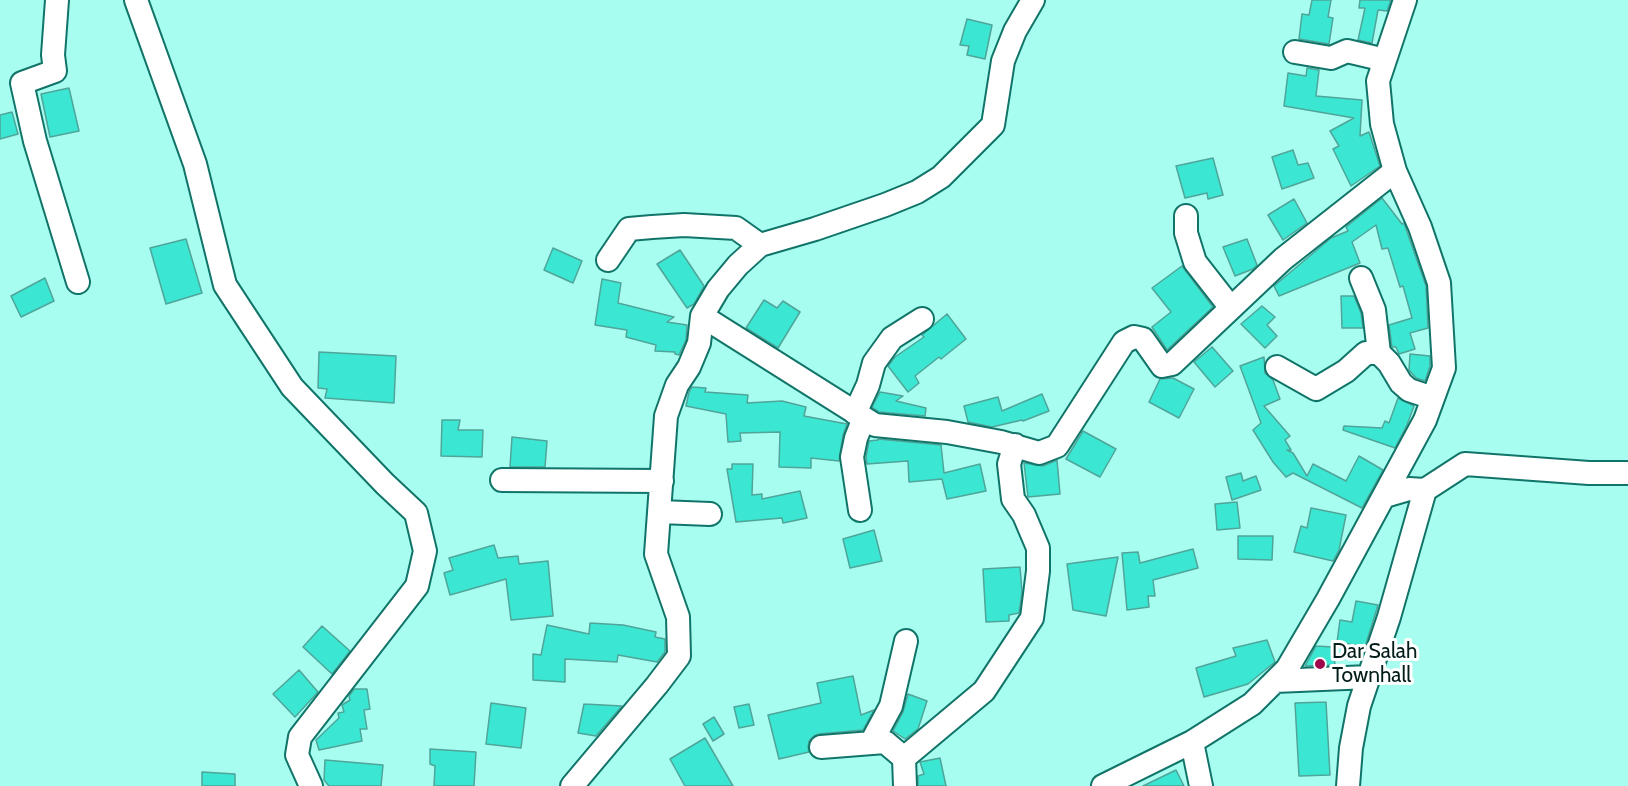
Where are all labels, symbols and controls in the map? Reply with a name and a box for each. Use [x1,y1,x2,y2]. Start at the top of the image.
place label: Dar Salah Townhall [1332,639,1417,689]
marker: Dar Salah Townhall [1313,657,1327,671]

